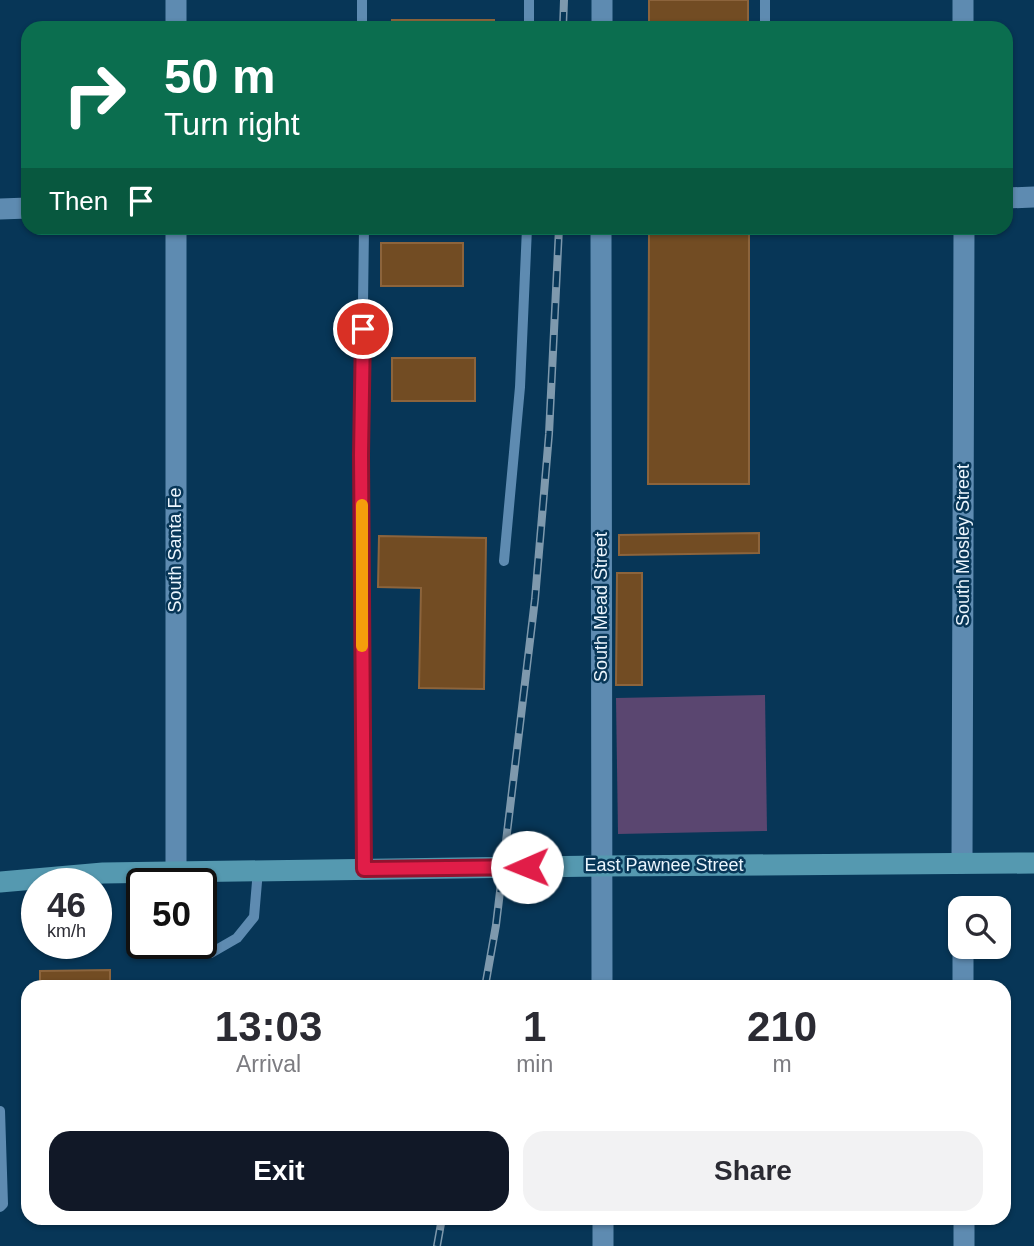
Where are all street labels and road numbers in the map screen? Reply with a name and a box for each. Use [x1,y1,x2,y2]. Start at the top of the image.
street label: South Mosley Street [953,464,973,626]
street label: South Santa Fe [165,487,185,613]
street label: South Mead Street [591,532,611,682]
street label: East Pawnee Street [584,855,744,875]

